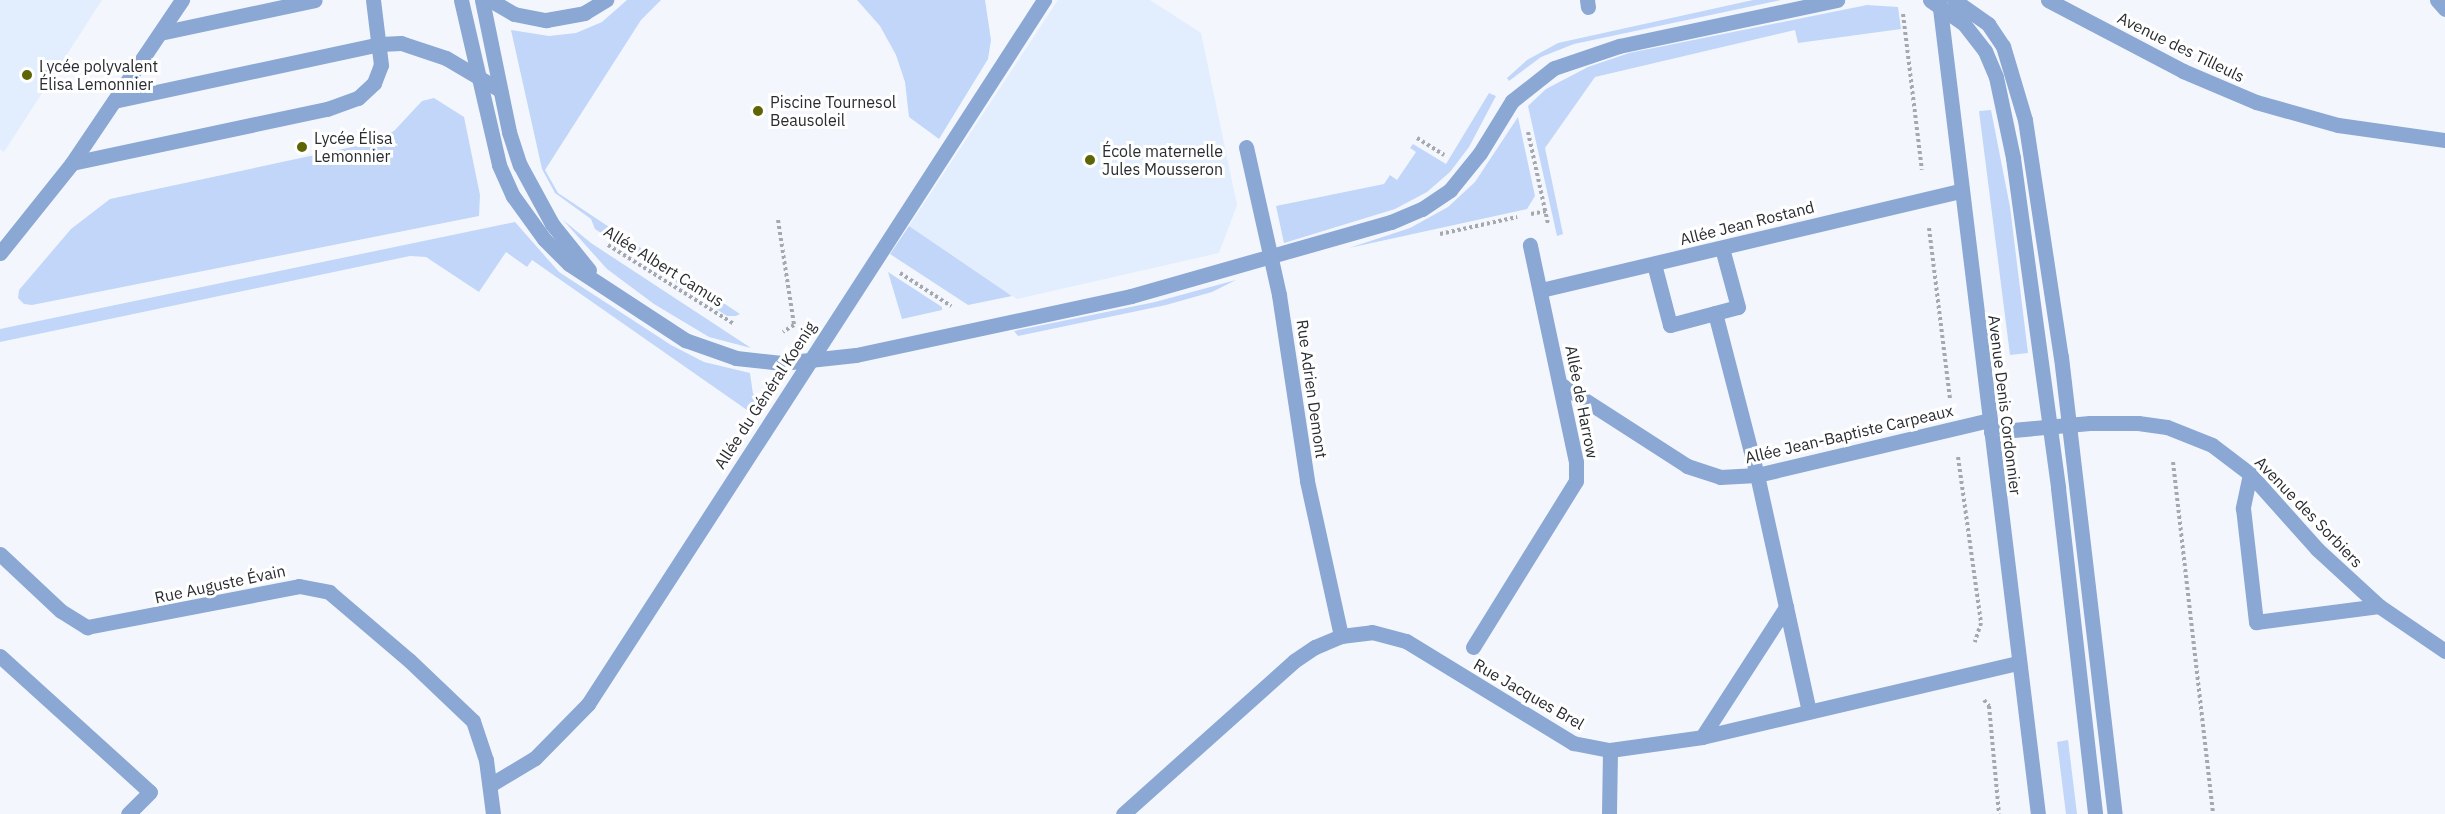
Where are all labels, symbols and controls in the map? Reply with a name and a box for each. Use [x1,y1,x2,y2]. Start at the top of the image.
street label: Avenue des Tilleuls [2114,8,2248,86]
place label: Lycée polyvalent Élisa Lemonnier [39,56,158,94]
marker: Lycée polyvalent Élisa Lemonnier [20,68,34,82]
place label: Piscine Tournesol Beausoleil [770,92,896,130]
marker: Piscine Tournesol Beausoleil [751,104,765,118]
place label: Lycée Élisa Lemonnier [314,128,393,166]
marker: Lycée Élisa Lemonnier [295,140,309,154]
place label: École maternelle Jules Mousseron [1102,141,1223,179]
marker: École maternelle Jules Mousseron [1083,153,1097,167]
street label: Allée Jean Rostand [1678,197,1816,249]
street label: Allée Albert Camus [601,221,727,311]
street label: Avenue Denis Cordonnier [1984,314,2026,496]
street label: Allée du Général Koenig [710,318,820,472]
street label: Rue Adrien Demont [1293,318,1331,460]
street label: Allée de Harrow [1562,344,1602,460]
street label: Allée Jean-Baptiste Carpeaux [1743,401,1955,467]
street label: Avenue des Sorbiers [2251,453,2367,571]
street label: Rue Auguste Évain [153,561,287,607]
street label: Rue Jacques Brel [1470,655,1588,733]

